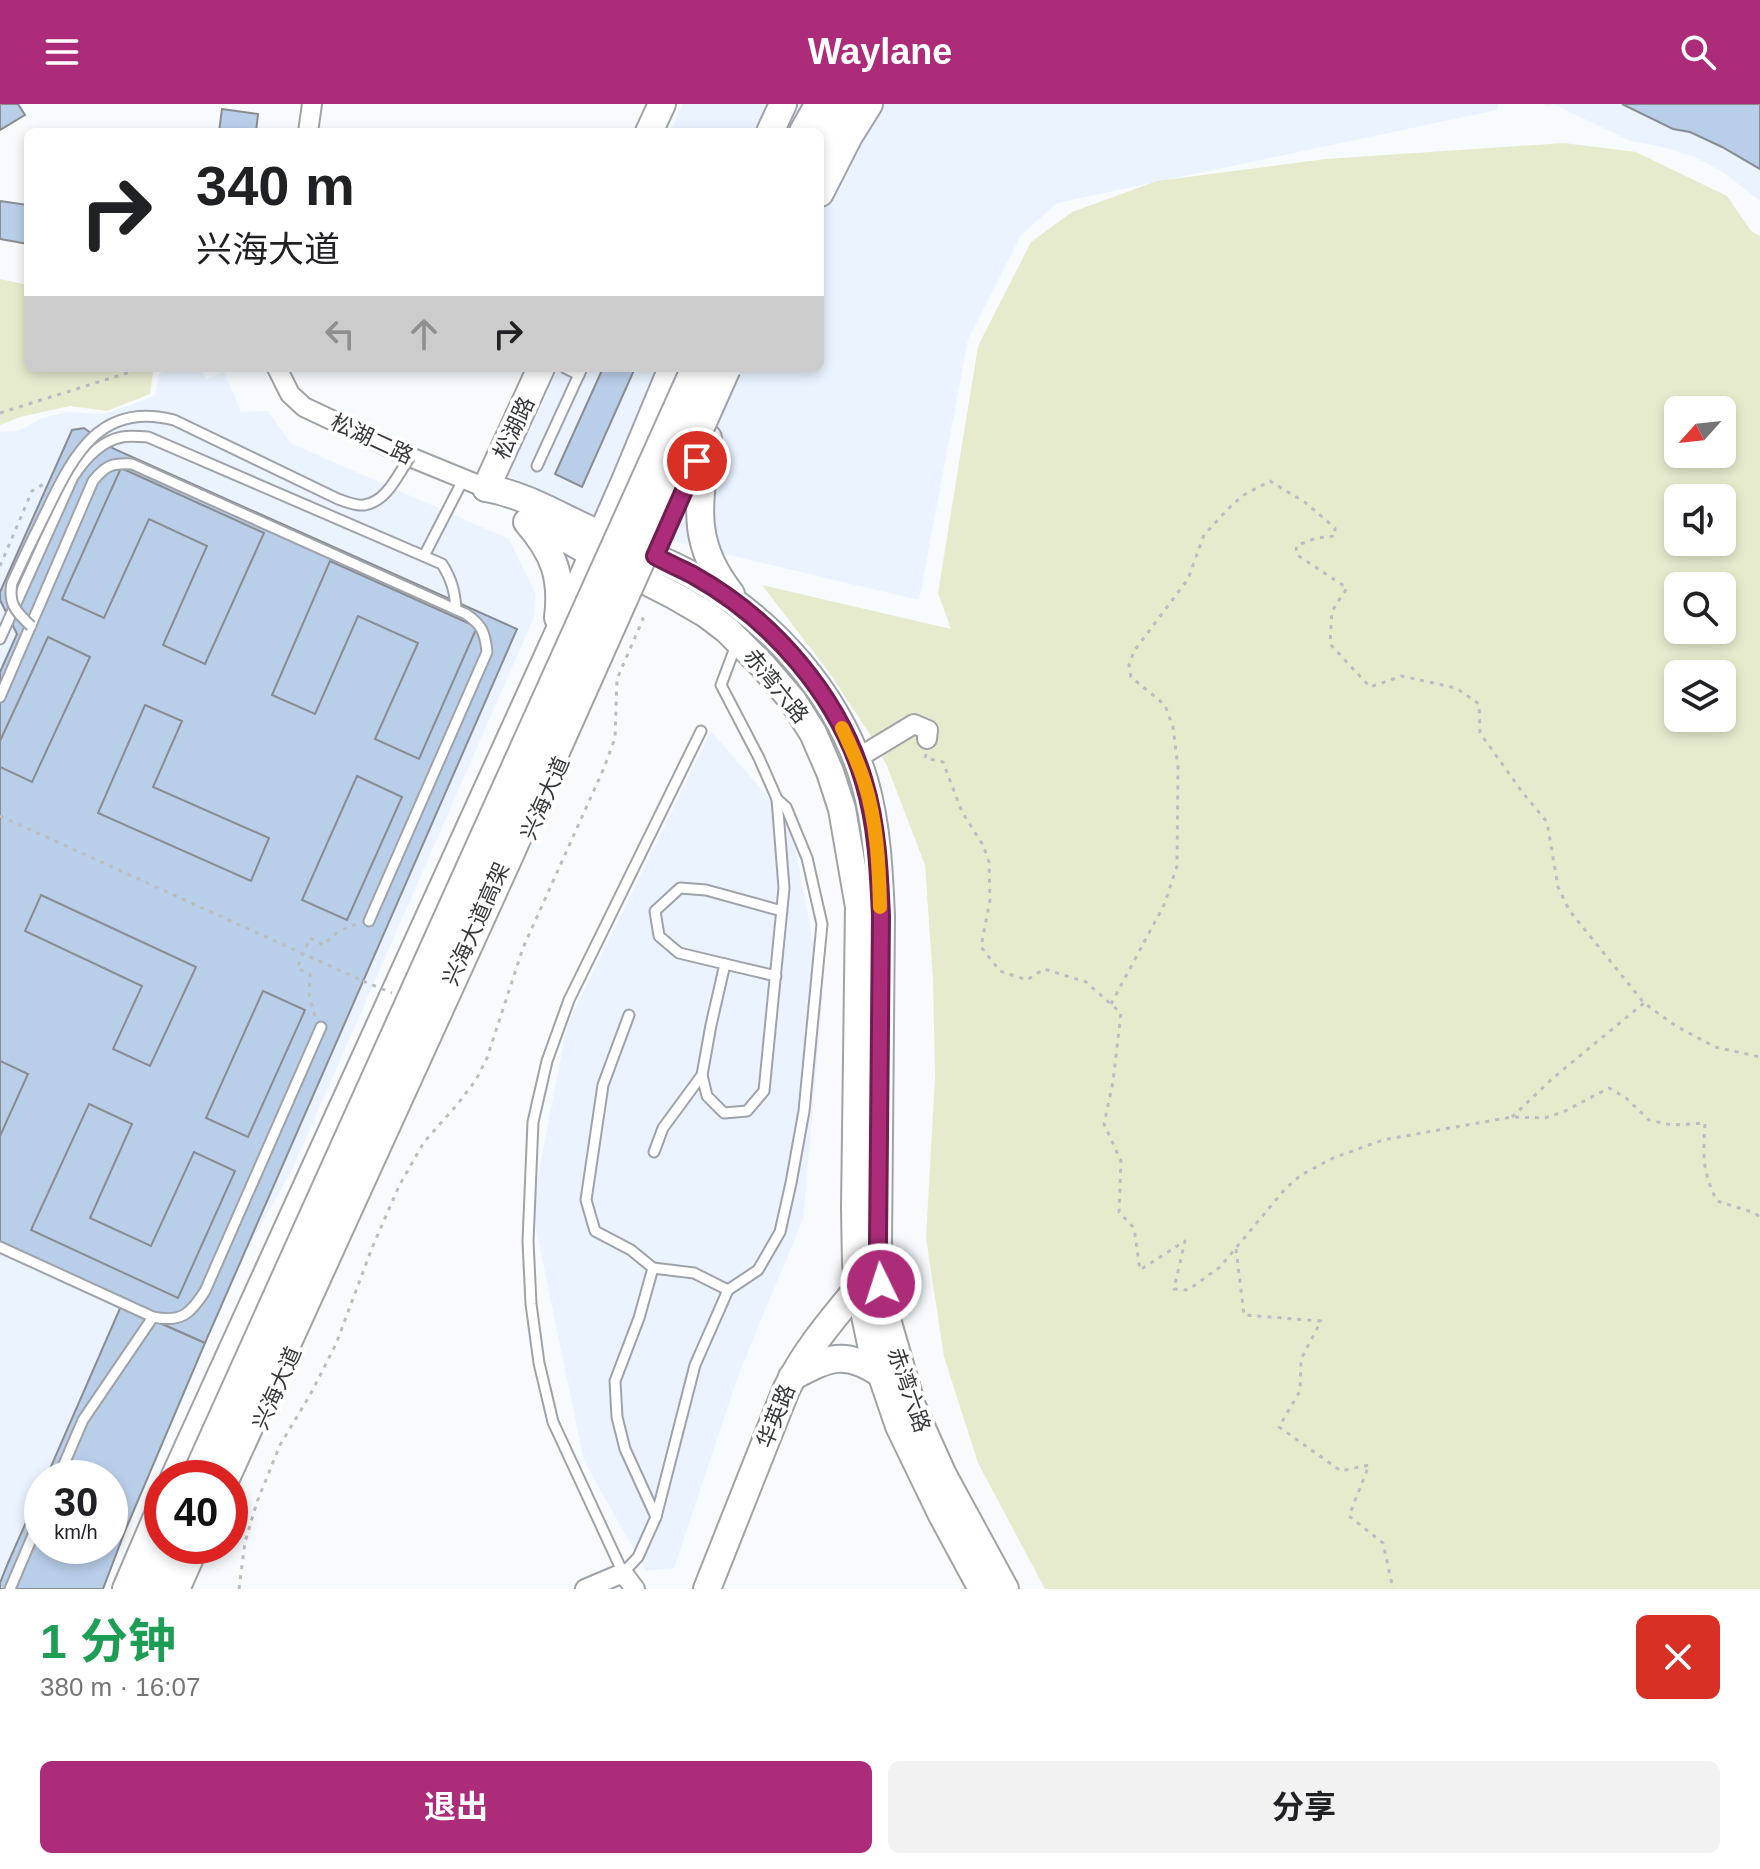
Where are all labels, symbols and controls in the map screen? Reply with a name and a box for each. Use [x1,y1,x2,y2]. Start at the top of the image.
icon: menu [40,30,84,74]
icon: search [1676,30,1720,74]
text: Waylane [808,31,952,72]
text: 340 m [196,154,355,217]
icon: right [64,160,168,264]
text: 兴海大道 [196,229,340,270]
icon: left [318,312,362,356]
icon: ahead [402,312,446,356]
icon: right [486,312,530,356]
street label: 松湖路 [489,393,539,463]
north arrow [1664,396,1736,468]
map controls [1664,396,1736,732]
street label: 松湖二路 [327,409,417,469]
pin [663,427,731,495]
icon: arrive [675,439,719,483]
button: sound [1664,484,1736,556]
button: search [1664,572,1736,644]
street label: 赤湾六路 [739,644,813,728]
button: layers [1664,660,1736,732]
street label: 兴海大道 [516,753,574,843]
street label: 兴海大道高架 [438,859,514,989]
position arrow [839,1242,923,1326]
street label: 兴海大道 [248,1343,306,1433]
street label: 赤湾六路 [883,1344,935,1436]
street label: 华英路 [752,1381,800,1451]
speed limit sign: 40 [144,1460,248,1564]
text: 30 [54,1480,98,1524]
text: km/h [54,1521,98,1543]
text: 1 分钟 [40,1615,176,1668]
button: close [1636,1615,1720,1699]
text: 380 m · 16:07 [40,1672,200,1702]
button: 退出 [40,1761,872,1853]
button: 分享 [888,1761,1720,1853]

